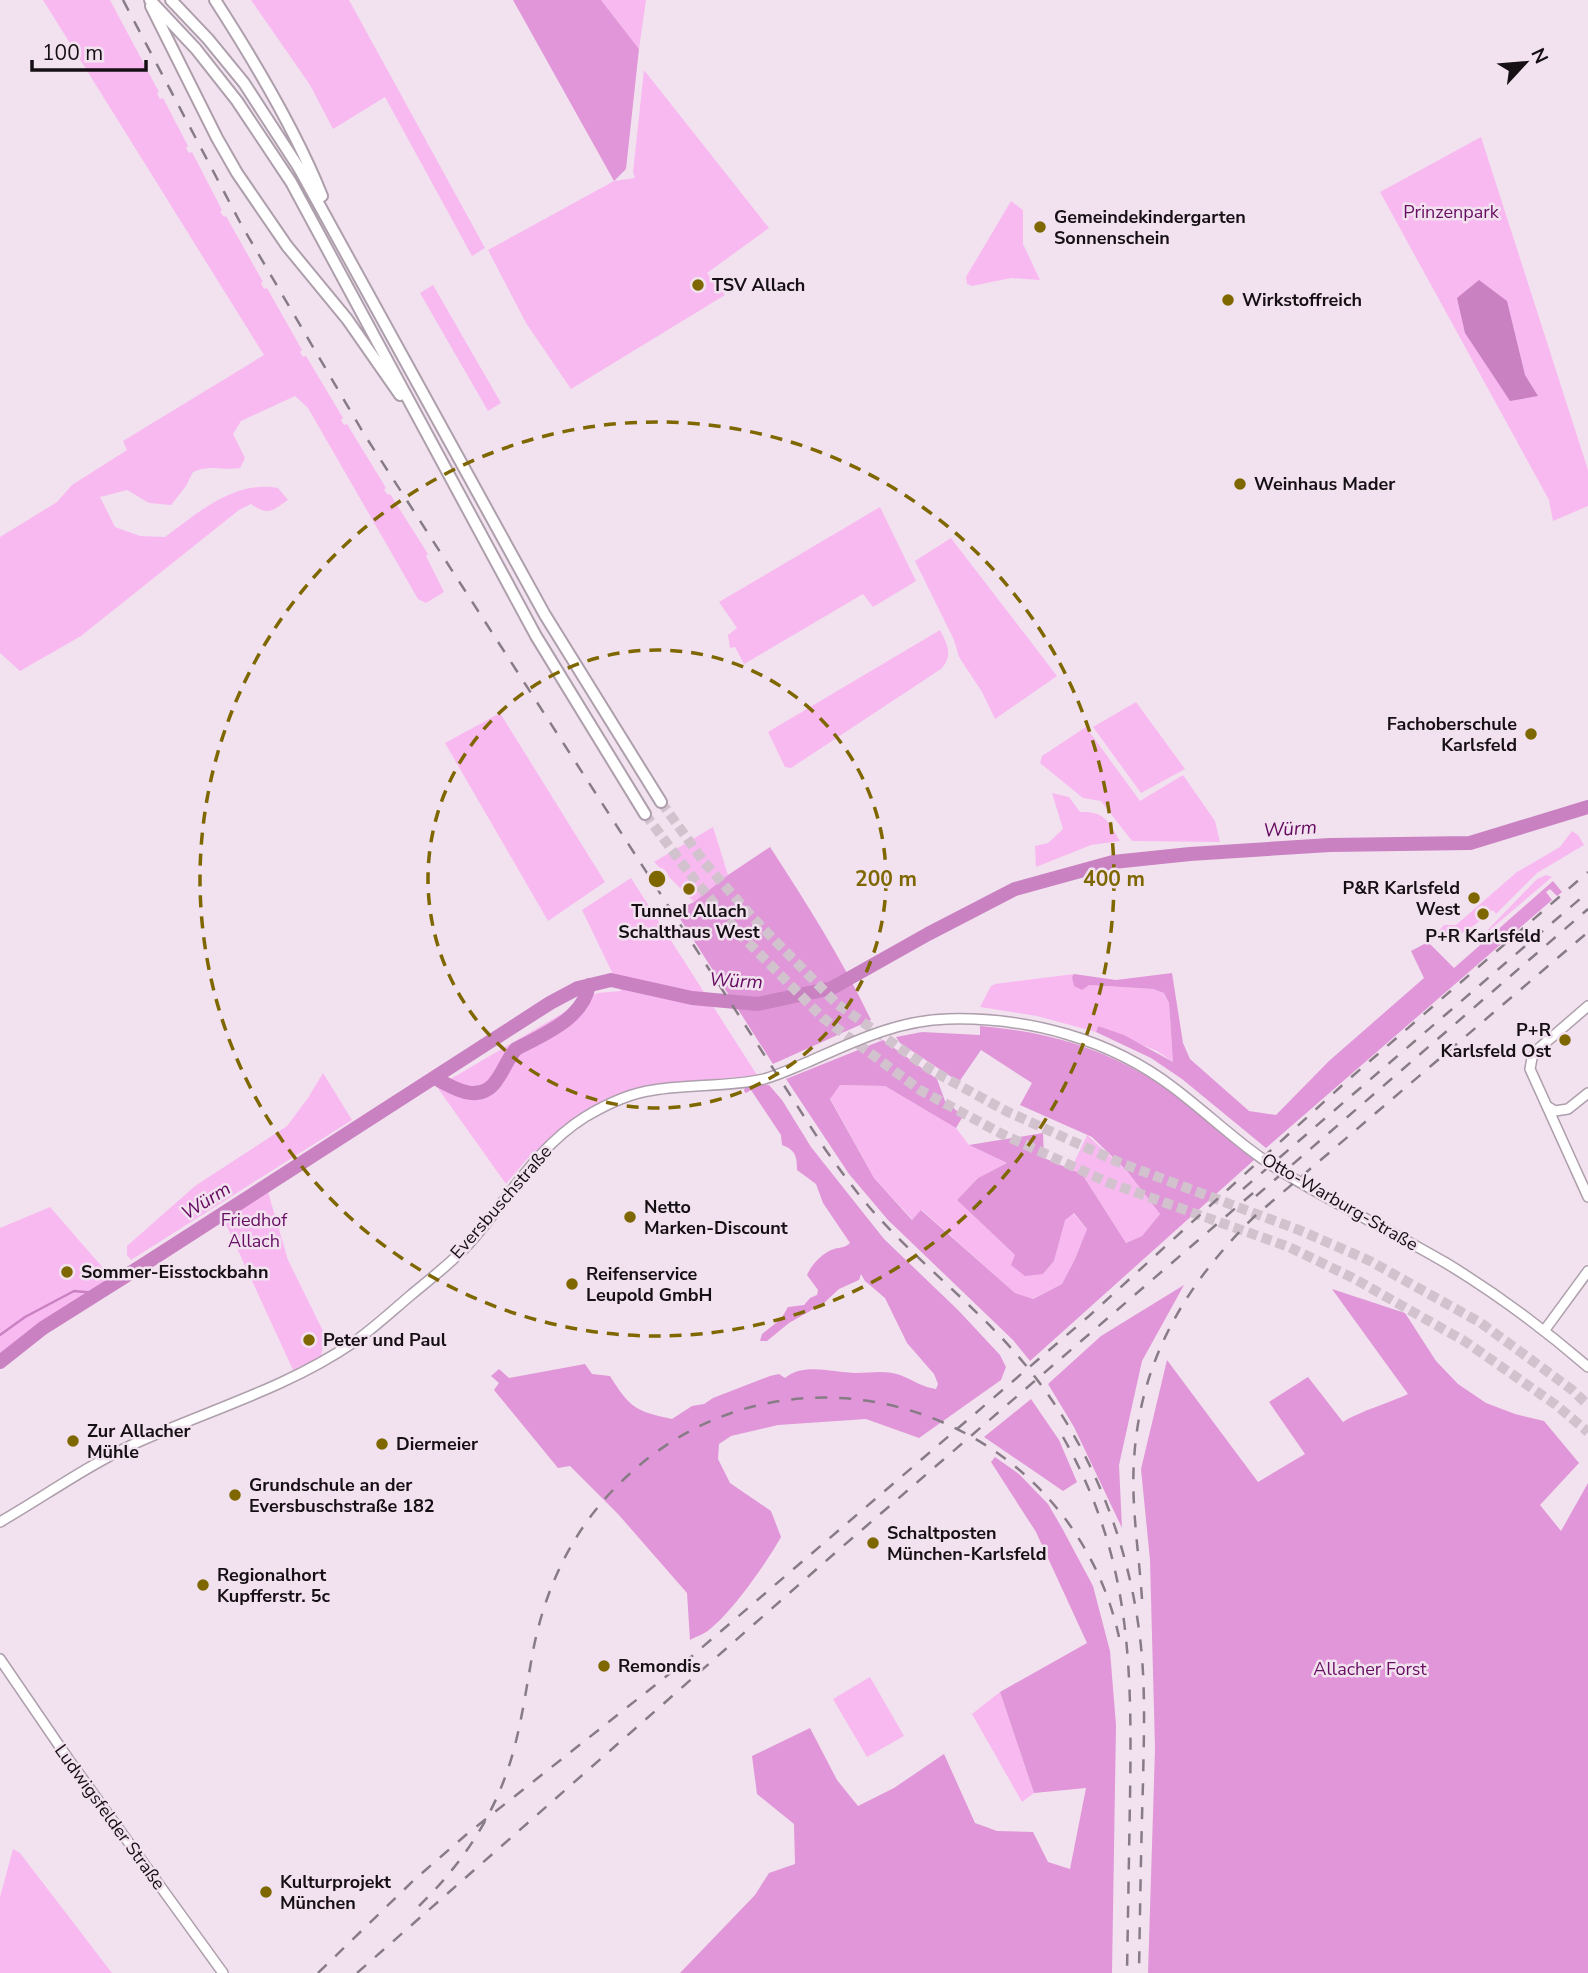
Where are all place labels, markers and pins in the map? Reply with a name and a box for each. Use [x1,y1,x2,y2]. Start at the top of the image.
place label: Gemeindekindergarten Sonnenschein [1054,205,1246,250]
marker: Gemeindekindergarten Sonnenschein [1032,219,1048,235]
place label: TSV Allach [712,273,805,297]
marker: TSV Allach [690,277,706,293]
place label: Wirkstoffreich [1242,288,1362,312]
marker: Wirkstoffreich [1220,292,1236,308]
place label: Weinhaus Mader [1254,472,1395,496]
marker: Weinhaus Mader [1232,476,1248,492]
place label: Fachoberschule Karlsfeld [1387,712,1517,757]
marker: Fachoberschule Karlsfeld [1523,726,1539,742]
centre of rings [645,867,669,891]
place label: P&R Karlsfeld West [1342,876,1460,921]
marker: Tunnel Allach Schalthaus West [681,881,697,897]
marker: P&R Karlsfeld West [1466,890,1482,906]
place label: Tunnel Allach Schalthaus West [618,899,760,944]
marker: P+R Karlsfeld [1475,906,1491,922]
place label: P+R Karlsfeld [1425,924,1541,948]
place label: P+R Karlsfeld Ost [1441,1018,1552,1063]
marker: P+R Karlsfeld Ost [1557,1032,1573,1048]
place label: Netto Marken-Discount [644,1195,788,1240]
marker: Netto Marken-Discount [622,1209,638,1225]
place label: Sommer-Eisstockbahn [81,1260,268,1284]
place label: Reifenservice Leupold GmbH [586,1262,712,1307]
marker: Sommer-Eisstockbahn [59,1264,75,1280]
marker: Reifenservice Leupold GmbH [564,1276,580,1292]
place label: Peter und Paul [323,1328,447,1352]
marker: Peter und Paul [301,1332,317,1348]
place label: Zur Allacher Mühle [87,1419,191,1464]
place label: Diermeier [396,1432,478,1456]
marker: Zur Allacher Mühle [65,1433,81,1449]
marker: Diermeier [374,1436,390,1452]
place label: Grundschule an der Eversbuschstraße 182 [249,1473,435,1518]
marker: Grundschule an der Eversbuschstraße 182 [227,1487,243,1503]
place label: Schaltposten München-Karlsfeld [887,1521,1047,1566]
marker: Schaltposten München-Karlsfeld [865,1535,881,1551]
place label: Regionalhort Kupfferstr. 5c [217,1563,330,1608]
marker: Regionalhort Kupfferstr. 5c [195,1577,211,1593]
place label: Remondis [618,1654,701,1678]
marker: Remondis [596,1658,612,1674]
place label: Kulturprojekt München [280,1870,391,1915]
marker: Kulturprojekt München [258,1884,274,1900]

